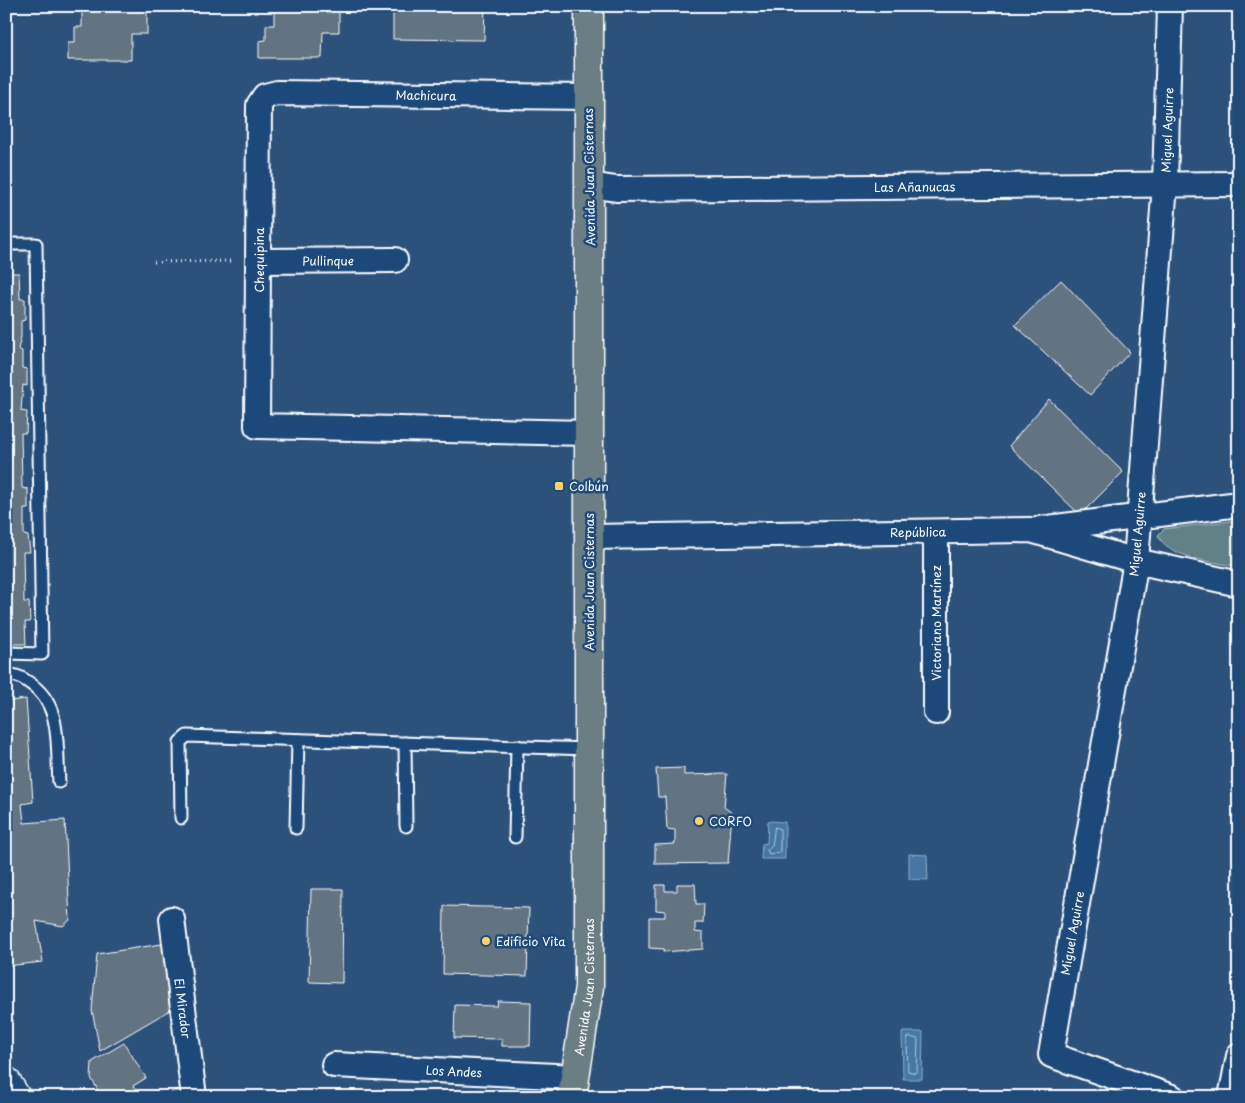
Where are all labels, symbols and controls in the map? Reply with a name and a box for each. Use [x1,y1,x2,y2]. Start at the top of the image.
street label: Machicura [395,85,457,105]
street label: Miguel Aguirre [1157,87,1177,173]
street label: Avenida Juan Cisternas [579,107,599,246]
street label: Las Añanucas [874,177,956,196]
street label: Chequipina [250,227,268,293]
street label: Pullinque [302,251,354,270]
place label: Colbún [569,477,609,495]
marker: Colbún [553,480,565,492]
street label: Miguel Aguirre [1124,491,1150,577]
street label: Avenida Juan Cisternas [580,513,598,651]
street label: República [890,522,947,541]
street label: Victoriano Martínez [927,565,945,681]
place label: CORFO [709,812,752,830]
marker: CORFO [693,815,705,827]
street label: Miguel Aguirre [1056,890,1088,976]
street label: Avenida Juan Cisternas [570,918,598,1057]
place label: Edificio Vita [496,932,566,950]
marker: Edificio Vita [480,935,492,947]
street label: El Mirador [170,977,196,1040]
street label: Los Andes [425,1061,483,1081]

